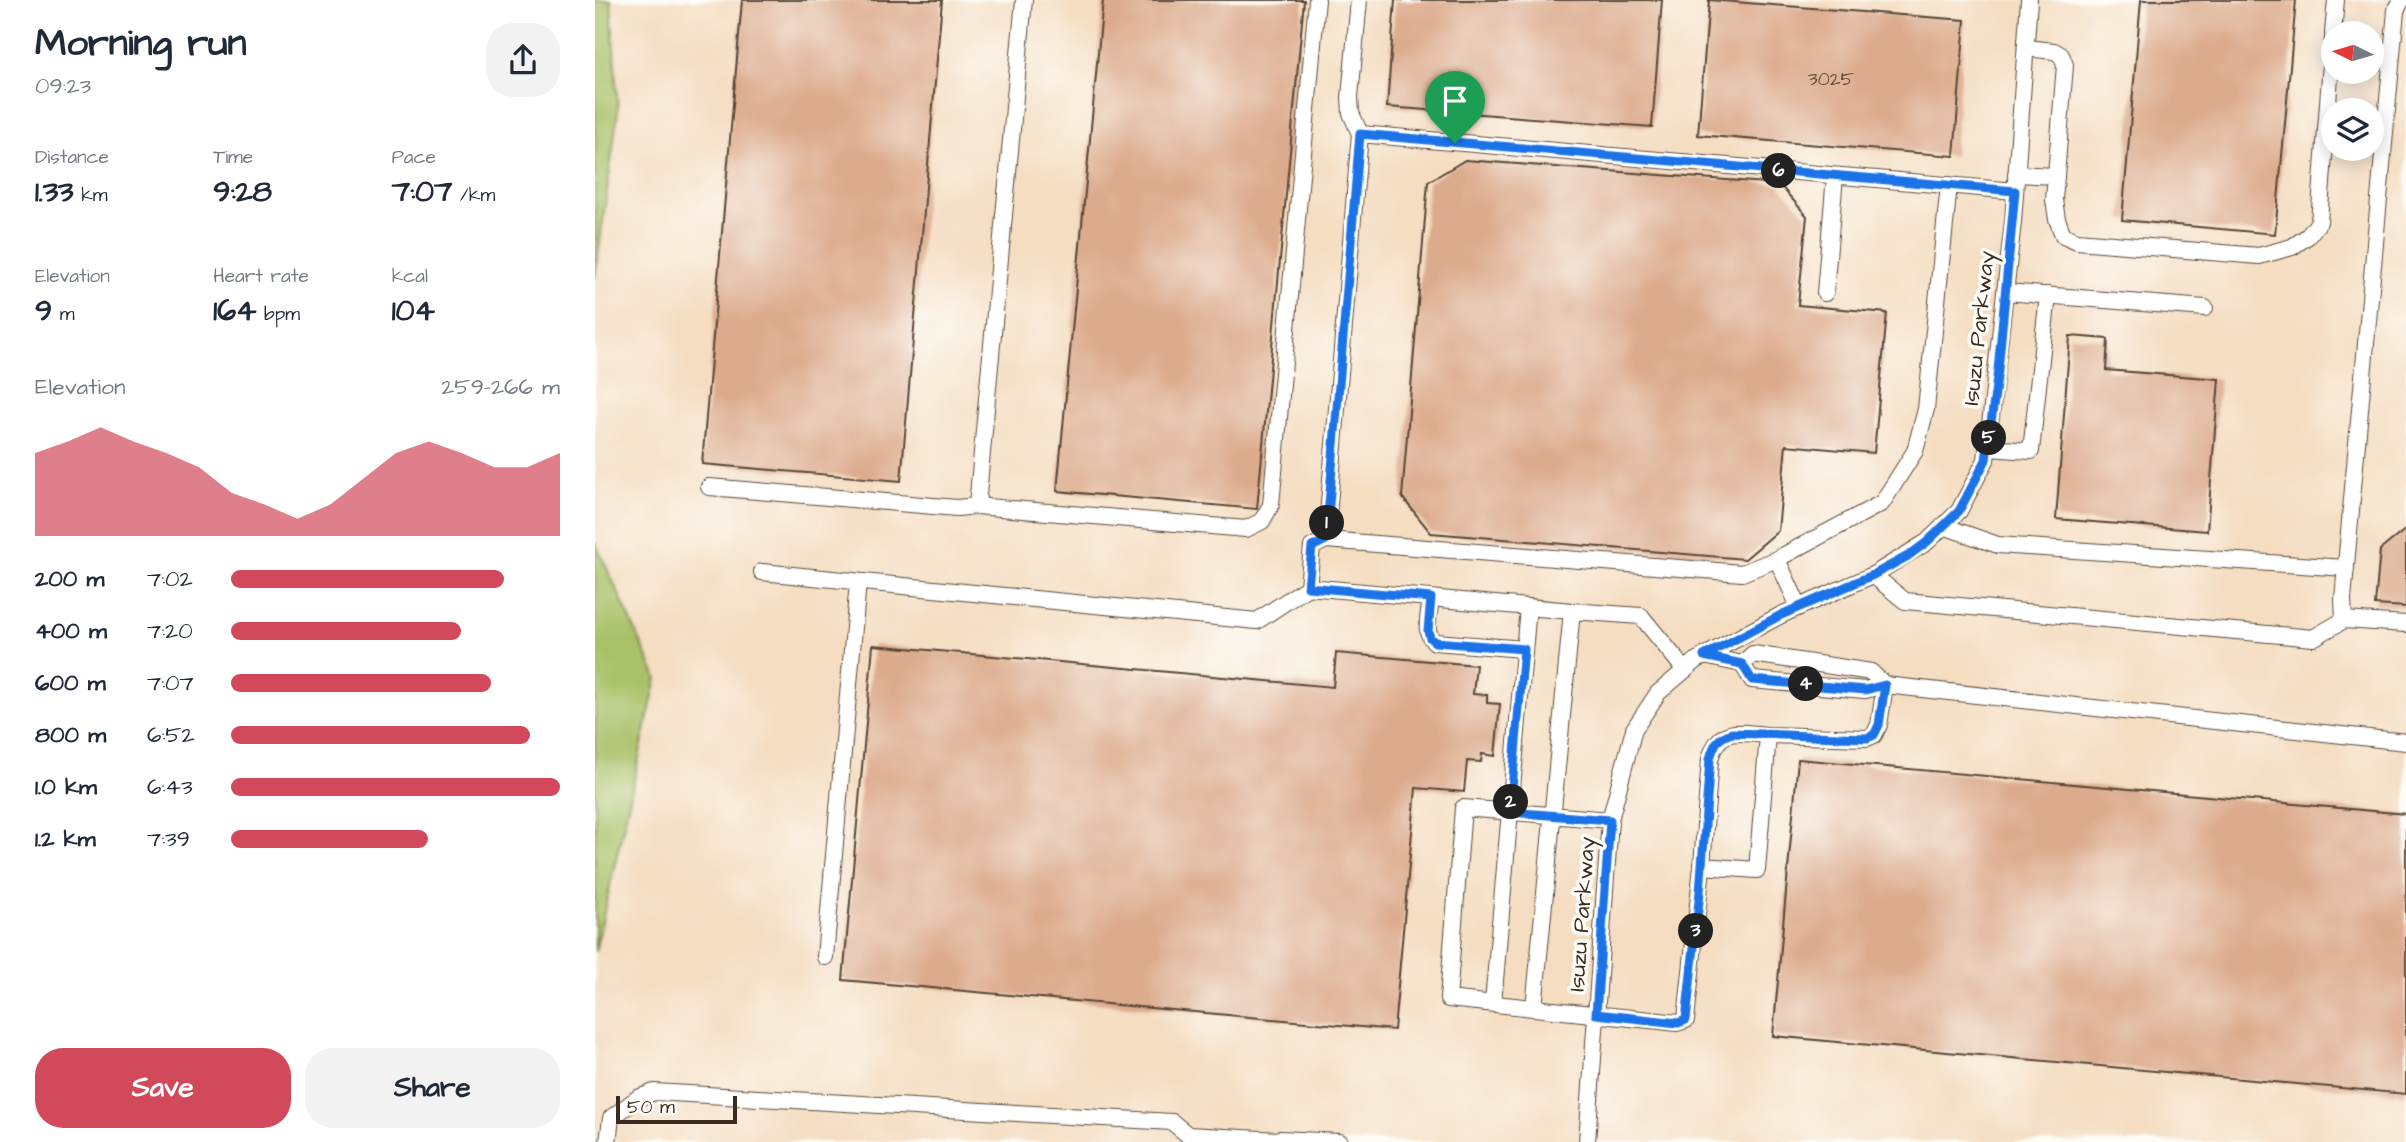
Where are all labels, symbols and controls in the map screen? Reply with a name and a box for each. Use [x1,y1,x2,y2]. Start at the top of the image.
text: Morning run [35,18,247,70]
north arrow [2321,21,2383,84]
map controls [2321,21,2384,161]
button: share [486,23,560,97]
house number: 3025 [1808,66,1855,93]
text: 09:23 [35,70,91,102]
pin [1425,71,1485,143]
icon: arrive [1436,82,1474,120]
button: layers [2321,98,2384,161]
text: Distance [35,144,109,171]
text: Time [213,144,253,171]
text: Pace [392,144,436,171]
pin: 6 [1761,154,1797,188]
text: 6 [1773,157,1784,184]
text: 1.33 [35,171,74,213]
text: 9:28 [213,171,272,213]
text: 7:07 [392,171,453,213]
text: km [74,182,108,209]
text: /km [453,182,495,209]
street label: Isuzu Parkway [1955,249,2004,407]
text: Elevation [35,263,110,290]
text: Heart rate [213,263,309,290]
text: kcal [392,263,428,290]
text: 9 [35,290,52,332]
text: 164 [213,290,256,332]
text: 104 [392,290,435,332]
text: m [52,301,75,328]
text: bpm [256,301,300,328]
text: Elevation [35,371,126,403]
text: 259–266 m [441,371,560,403]
pin: 5 [1971,420,2007,456]
text: 5 [1982,424,1995,451]
pin: 1 [1309,505,1345,540]
text: 1 [1325,509,1328,536]
text: 200 m [35,563,104,595]
text: 7:02 [147,563,193,595]
text: 400 m [35,615,107,647]
text: 7:20 [147,615,193,647]
pin: 4 [1789,666,1823,702]
text: 600 m [35,667,106,699]
text: 7:07 [147,667,194,699]
text: 4 [1799,670,1812,697]
text: 800 m [35,719,106,751]
text: 6:52 [147,719,195,751]
text: 1.0 km [35,771,97,803]
text: 6:43 [147,771,193,803]
pin: 2 [1493,784,1529,820]
text: 2 [1505,788,1516,815]
text: 1.2 km [35,823,96,855]
text: 7:39 [147,823,190,855]
street label: Isuzu Parkway [1561,835,1604,993]
pin: 3 [1679,914,1713,948]
text: 3 [1691,917,1700,944]
button: Save [35,1048,291,1128]
button: Share [305,1048,560,1128]
scale bar [616,1093,737,1125]
text: 50 m [627,1094,675,1121]

